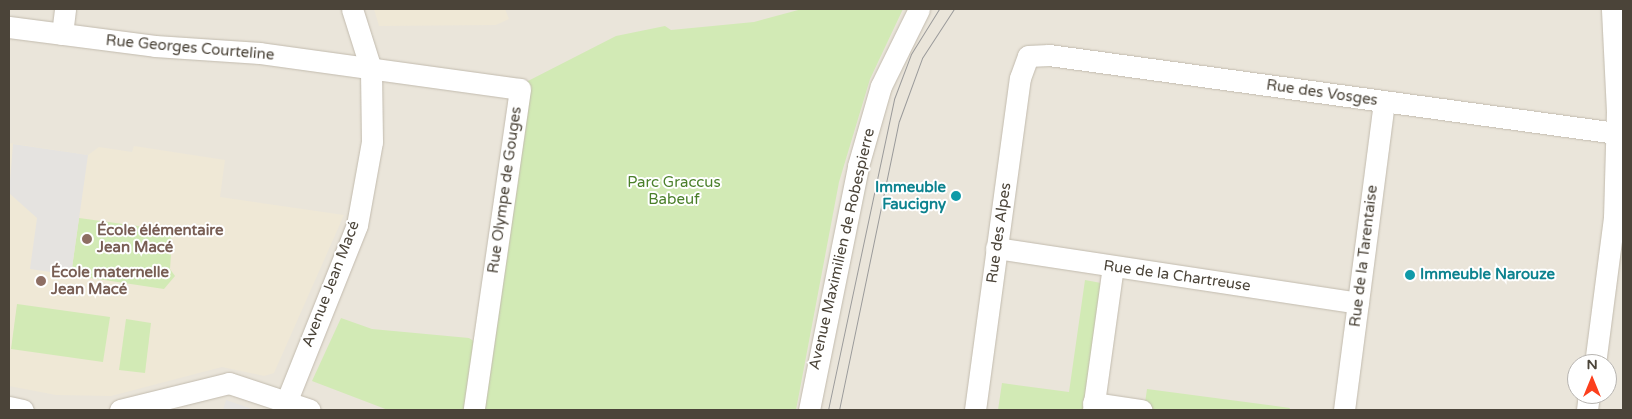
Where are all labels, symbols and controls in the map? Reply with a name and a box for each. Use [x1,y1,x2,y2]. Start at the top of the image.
street label: Rue Georges Courteline [105,32,275,64]
street label: Rue des Vosges [1265,76,1379,110]
street label: Rue Olympe de Gouges [484,105,526,275]
street label: Avenue Maximilien de Robespierre [805,127,879,371]
park label: Parc Graccus Babeuf [627,173,721,208]
place label: Immeuble Faucigny [875,178,946,213]
street label: Rue des Alpes [983,182,1015,284]
street label: Rue de la Tarentaise [1346,184,1382,328]
marker: Immeuble Faucigny [950,190,962,202]
street label: Avenue Jean Macé [299,218,363,350]
place label: École élémentaire Jean Macé [97,221,223,256]
marker: École élémentaire Jean Macé [81,233,93,245]
street label: Rue de la Chartreuse [1102,257,1252,295]
place label: École maternelle Jean Macé [51,263,169,298]
place label: Immeuble Narouze [1420,266,1555,284]
marker: Immeuble Narouze [1404,269,1416,281]
marker: École maternelle Jean Macé [35,275,47,287]
north arrow [1567,354,1617,404]
text: N [1586,356,1598,373]

